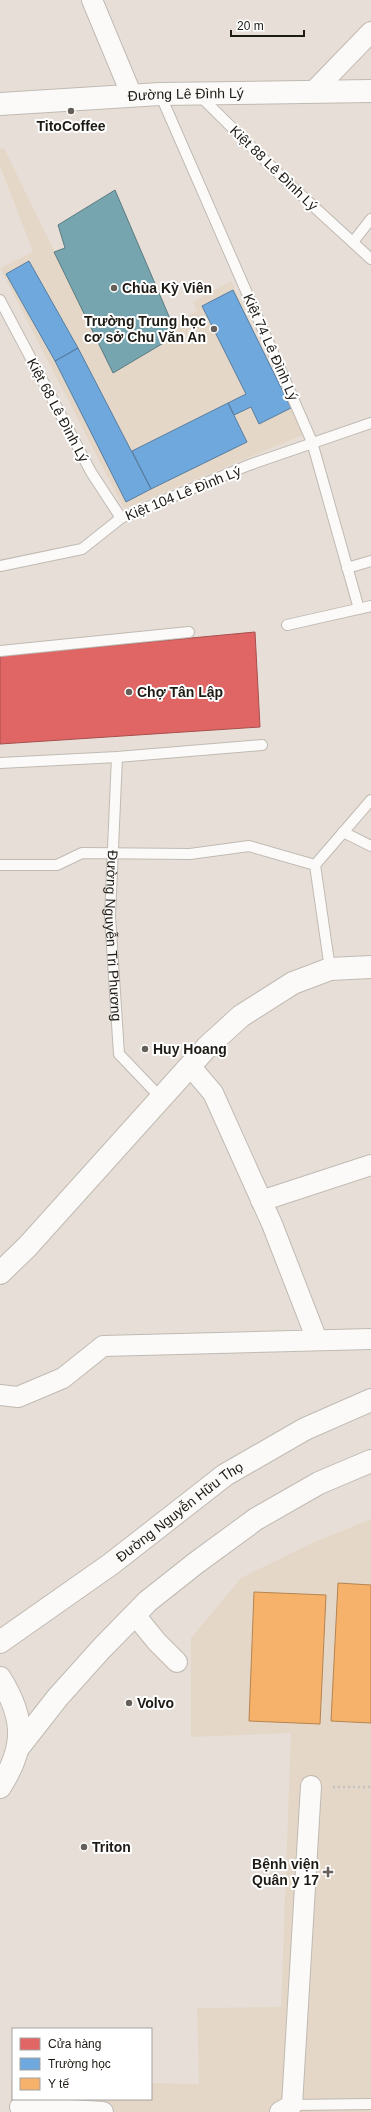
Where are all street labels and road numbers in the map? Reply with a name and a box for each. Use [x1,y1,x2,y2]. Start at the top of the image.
street label: Đường Lê Đình Lý [127,85,244,104]
street label: Kiệt 88 Lê Đình Lý [227,122,321,214]
street label: Kiệt 74 Lê Đình Lý [240,291,302,403]
street label: Kiệt 68 Lê Đình Lý [24,355,92,465]
street label: Kiệt 104 Lê Đình Lý [123,463,243,523]
street label: Đường Nguyễn Tri Phương [102,850,125,1022]
street label: Đường Nguyễn Hữu Thọ [113,1458,246,1565]

